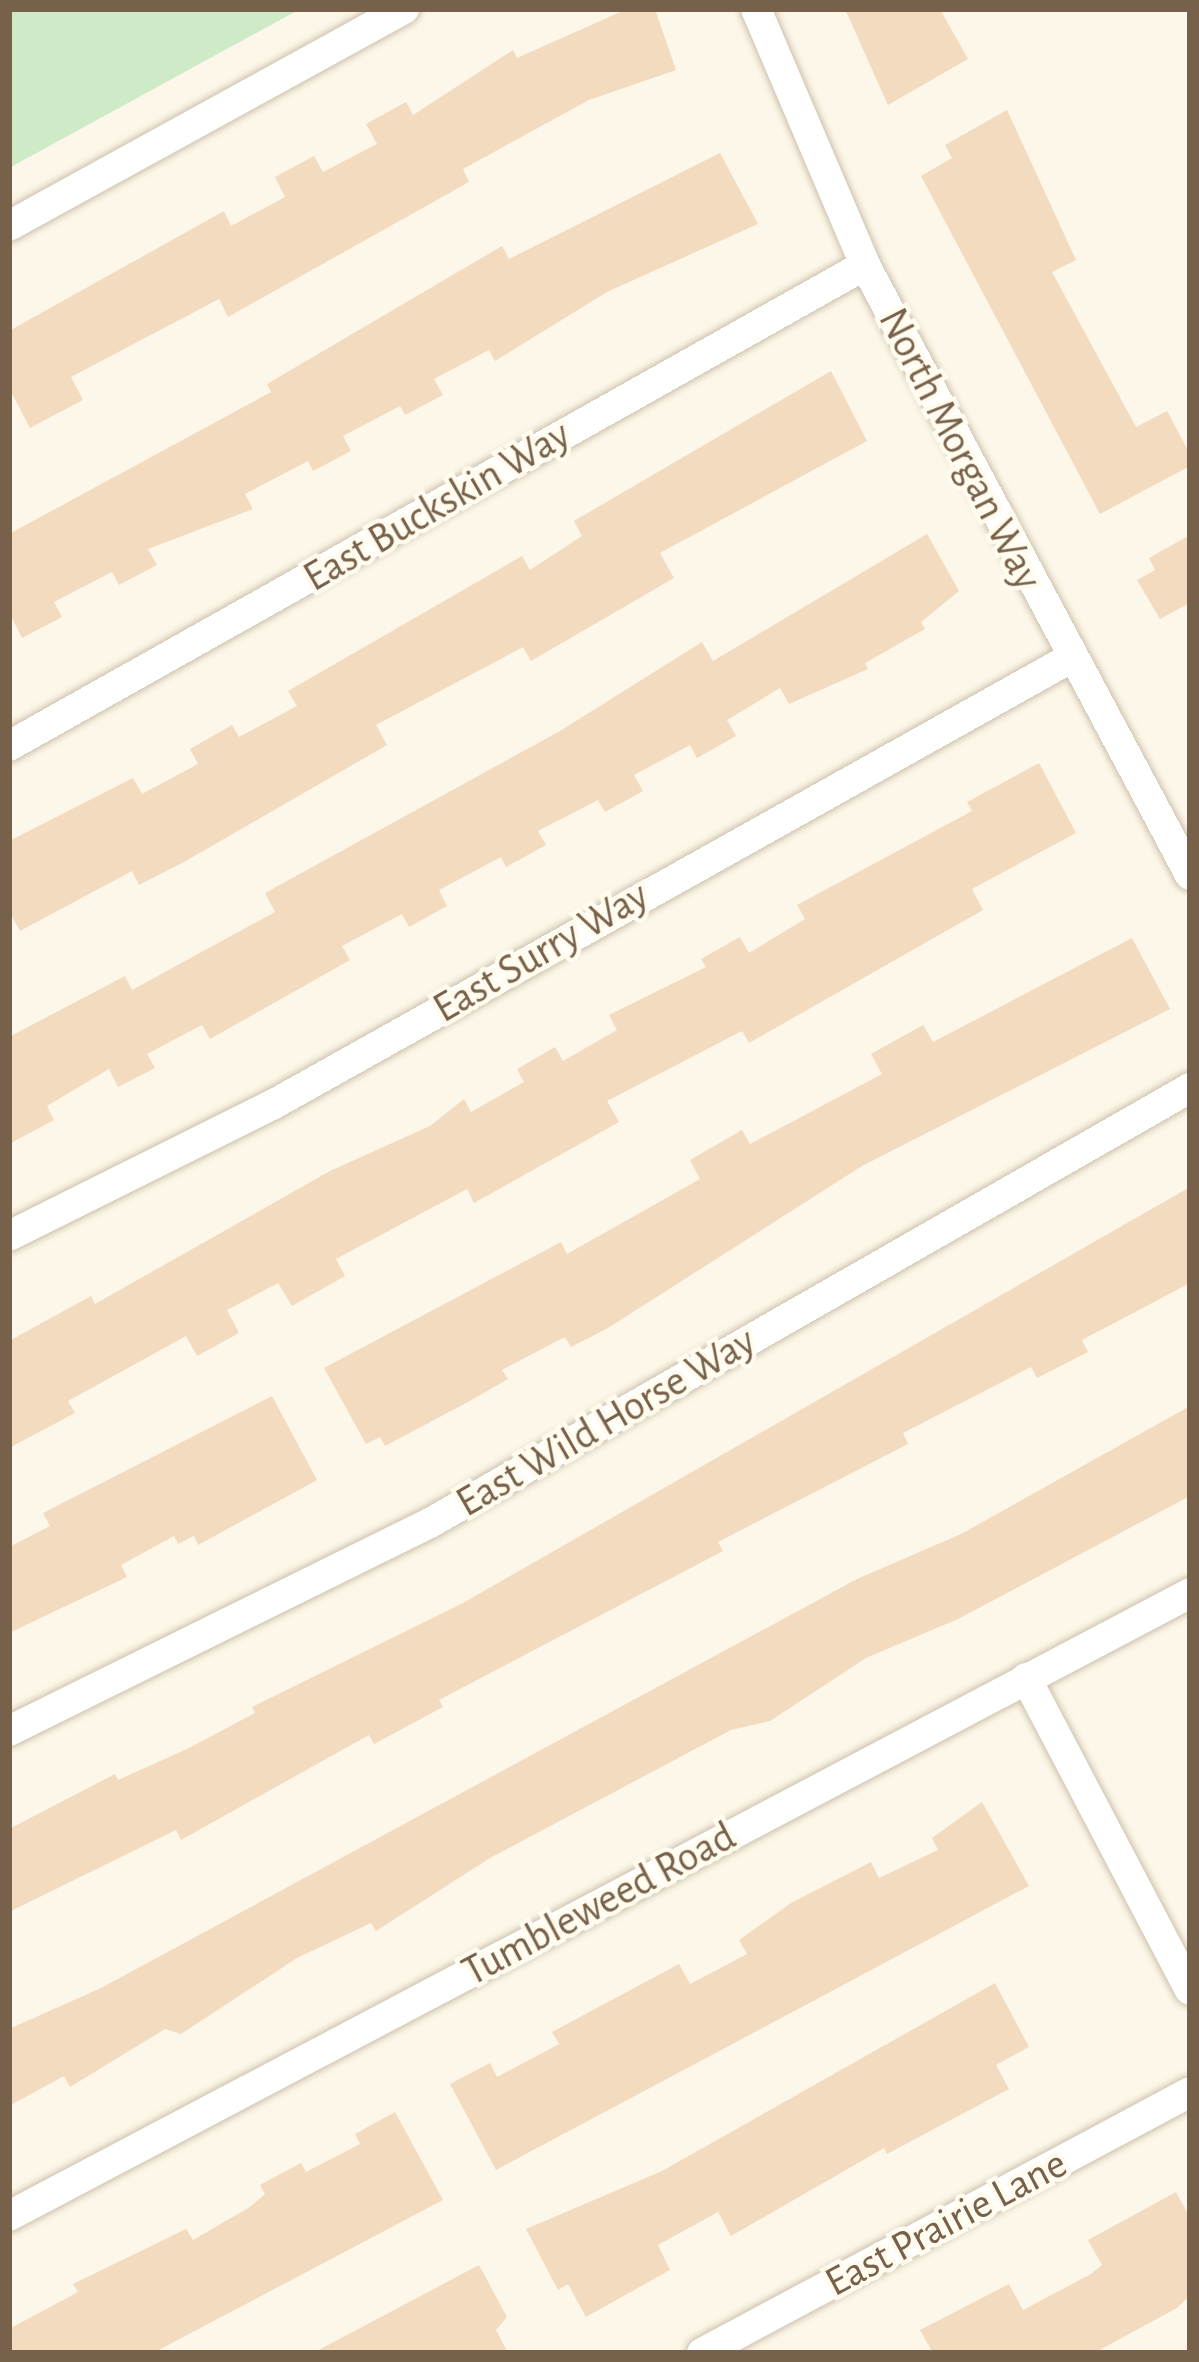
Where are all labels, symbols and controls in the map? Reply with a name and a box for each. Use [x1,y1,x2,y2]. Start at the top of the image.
street label: North Morgan Way [867,300,1053,598]
street label: East Buckskin Way [295,409,579,603]
street label: East Surry Way [424,870,658,1034]
street label: East Wild Horse Way [448,1316,764,1528]
street label: Tumbleweed Road [454,1811,744,1997]
street label: East Prairie Lane [817,2138,1075,2308]

